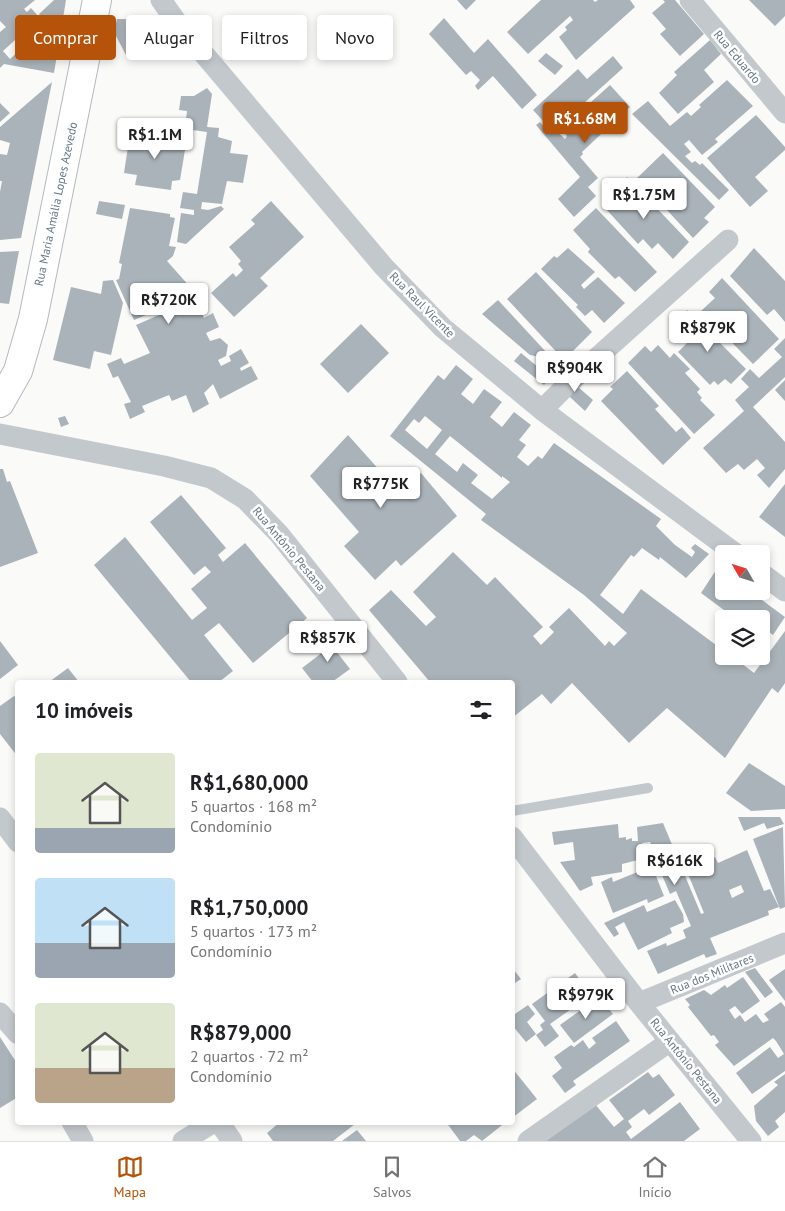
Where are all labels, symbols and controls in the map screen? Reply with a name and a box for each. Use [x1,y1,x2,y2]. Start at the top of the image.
chip: Comprar [15,15,116,60]
chip: Alugar [126,15,212,60]
chip: Filtros [222,15,307,60]
chip: Novo [317,15,393,60]
street label: Rua Eduardo [711,27,764,86]
pin: R$1.68M [539,102,631,144]
text: R$1.68M [554,108,616,128]
pin: R$1.1M [114,118,196,160]
street label: Rua Maria Amália Lopes Azevedo [31,120,80,287]
text: R$1.1M [128,124,182,144]
pin: R$1.75M [598,178,690,220]
text: R$1.75M [613,184,675,204]
street label: Rua Raul Vicente [387,269,458,340]
pin: R$720K [128,282,210,325]
text: R$720K [141,289,197,309]
pin: R$879K [667,310,749,353]
text: R$879K [680,317,736,337]
pin: R$904K [534,350,616,393]
text: R$904K [547,357,603,377]
pin: R$775K [340,466,422,509]
text: R$775K [353,473,409,493]
street label: Rua Antônio Pestana [250,503,329,594]
north arrow [715,545,770,600]
map controls [715,545,770,665]
button: layers [715,610,770,665]
pin: R$857K [287,620,369,663]
text: R$857K [300,627,356,647]
icon: filters [467,696,495,724]
text: 10 imóveis [35,697,133,724]
text: R$1,680,000 [190,769,308,796]
icon: home [75,773,135,833]
text: 5 quartos · 168 m² [190,796,317,816]
text: Condomínio [190,816,272,836]
pin: R$616K [634,844,716,886]
text: R$616K [647,850,703,870]
text: R$1,750,000 [190,894,308,921]
icon: home [75,898,135,958]
text: 5 quartos · 173 m² [190,921,317,941]
text: Condomínio [190,941,272,961]
street label: Rua dos Militares [668,950,756,997]
pin: R$979K [545,978,627,1020]
text: R$979K [558,984,614,1004]
street label: Rua Antônio Pestana [647,1015,725,1106]
text: R$879,000 [190,1019,291,1046]
icon: home [75,1023,135,1083]
text: 2 quartos · 72 m² [190,1046,308,1066]
text: Condomínio [190,1066,272,1086]
tab: Mapa [113,1153,146,1201]
tab: Salvos [373,1153,411,1201]
tab: Início [638,1153,672,1201]

